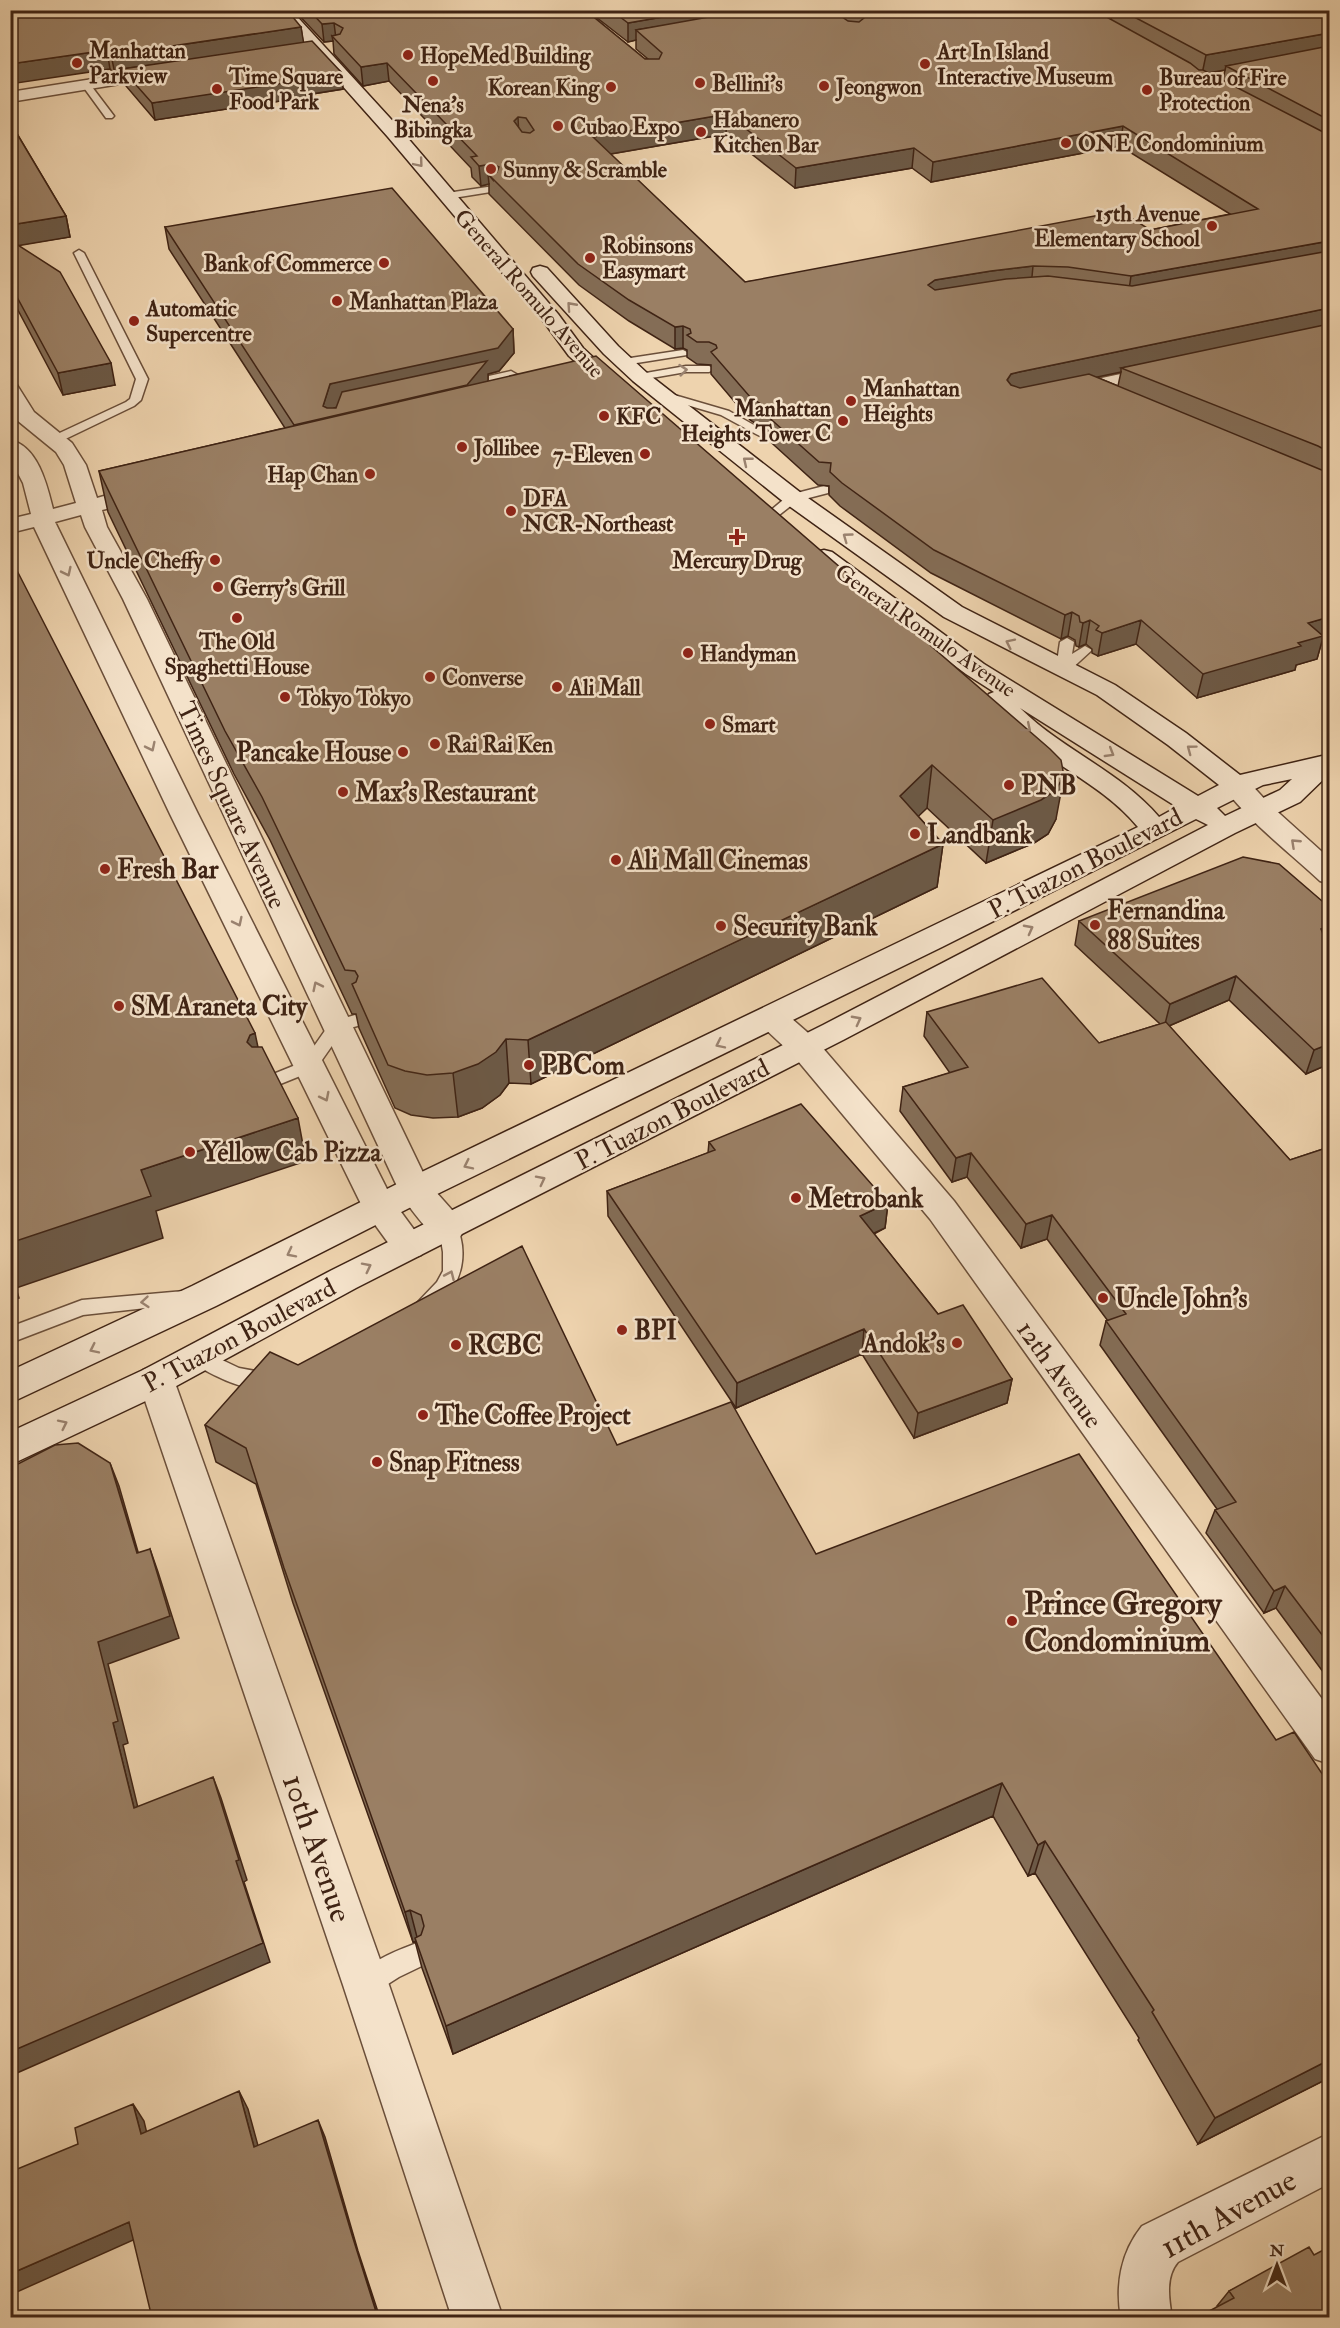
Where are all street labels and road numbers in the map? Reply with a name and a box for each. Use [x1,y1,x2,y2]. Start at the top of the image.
street label: General Romulo Avenue [448,204,610,384]
street label: General Romulo Avenue [830,558,1021,704]
street label: Times Square Avenue [169,697,293,914]
street label: P. Tuazon Boulevard [983,801,1188,927]
street label: P. Tuazon Boulevard [570,1052,775,1178]
street label: P. Tuazon Boulevard [138,1272,341,1400]
street label: 12th Avenue [1009,1315,1109,1435]
street label: 10th Avenue [273,1769,361,1928]
street label: 11th Avenue [1153,2160,1304,2268]

